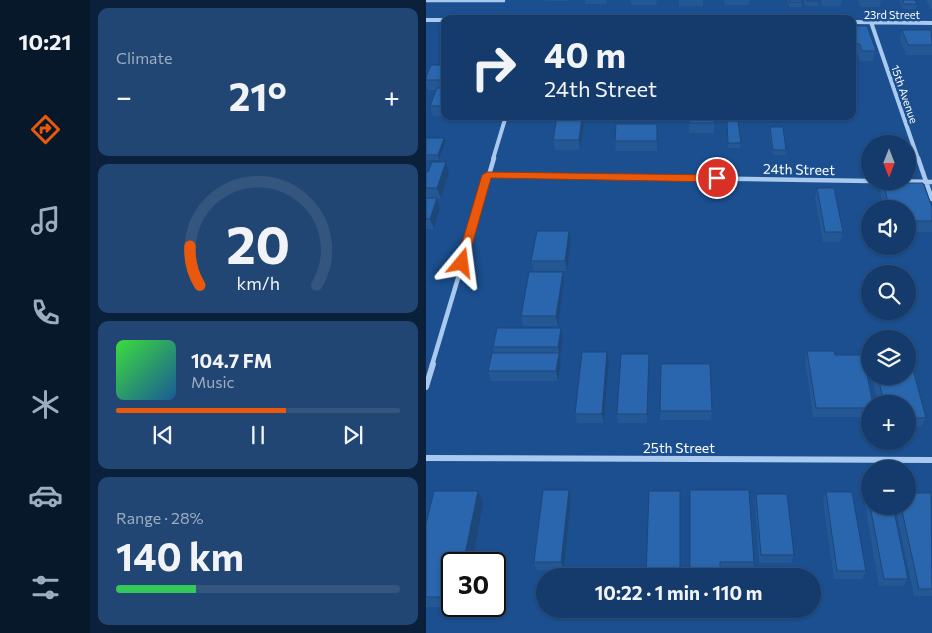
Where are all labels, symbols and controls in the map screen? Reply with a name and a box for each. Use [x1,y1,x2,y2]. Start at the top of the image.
street label: 23rd Street [864,8,921,21]
text: 10:21 [19,28,71,55]
text: 40 m [544,32,626,75]
icon: right [461,35,526,100]
text: Climate [116,48,172,67]
street label: 15th Avenue [889,63,921,125]
text: 21° [229,72,287,119]
text: 24th Street [544,75,657,102]
text: − [116,79,132,113]
text: + [384,79,400,113]
icon: directions [28,112,63,147]
north arrow [861,135,916,190]
map controls [861,135,916,515]
pin [696,157,738,199]
street label: 24th Street [763,160,835,178]
icon: arrive [703,164,731,192]
button: sound [861,200,916,255]
icon: music [28,203,63,238]
text: 20 [226,211,290,275]
position arrow [435,236,487,288]
button: search [861,265,916,320]
text: km/h [236,272,280,294]
icon: phone [28,295,63,330]
button: layers [861,330,916,385]
text: 104.7 FM [191,349,272,372]
text: Music [191,372,235,391]
icon: climate [28,387,63,422]
button: + [861,395,916,450]
icon: previous [149,421,177,449]
icon: pause [244,421,272,449]
icon: next [339,421,367,449]
street label: 25th Street [643,439,715,456]
button: − [861,460,916,515]
icon: car [28,478,63,513]
text: Range · 28% [116,508,204,527]
text: 140 km [116,532,244,579]
speed limit sign: 30 [441,552,506,617]
icon: filters [28,570,63,605]
text: 10:22 · 1 min · 110 m [595,581,762,604]

